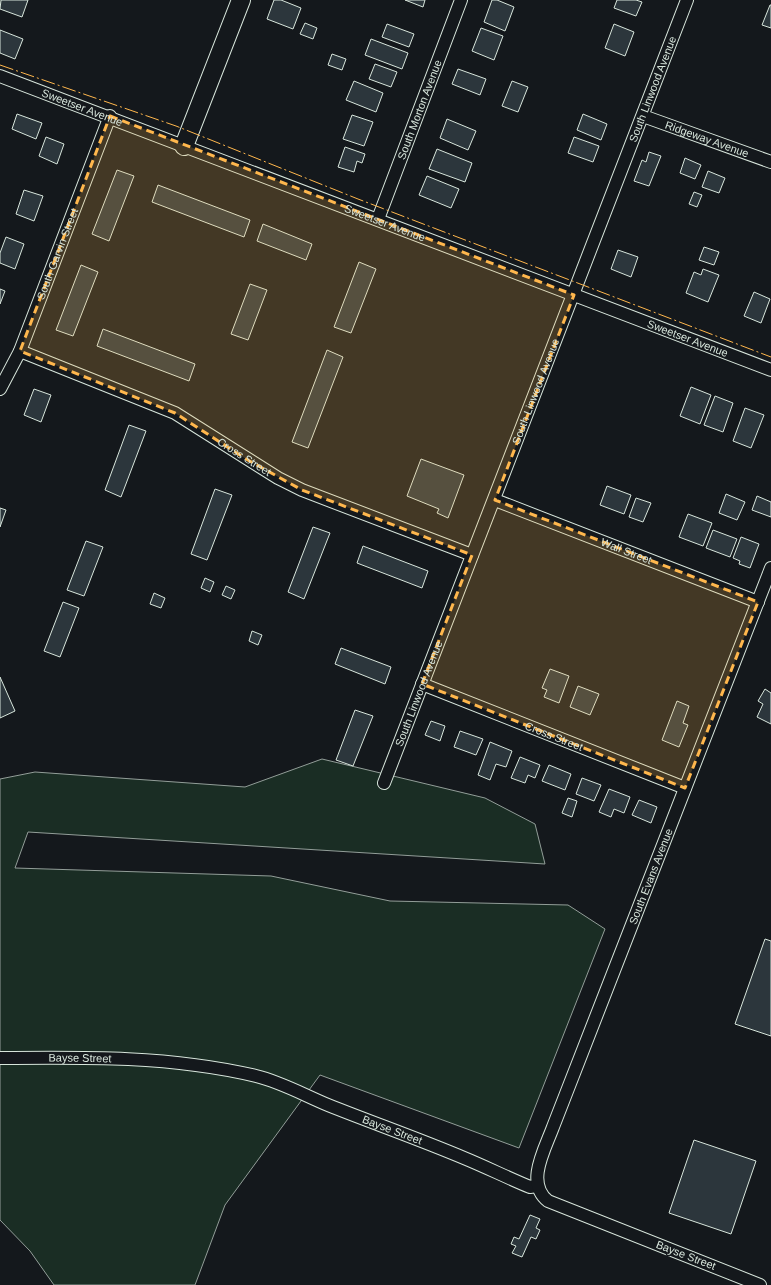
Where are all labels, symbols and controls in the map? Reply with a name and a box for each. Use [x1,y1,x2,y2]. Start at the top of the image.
street label: South Linwood Avenue [627,35,678,144]
street label: South Morton Avenue [395,58,444,161]
street label: Sweetser Avenue [40,87,124,128]
street label: Ridgeway Avenue [664,118,750,160]
street label: Sweetser Avenue [343,202,427,244]
street label: South Garvin Street [34,207,80,301]
street label: Sweetser Avenue [646,317,730,359]
street label: South Linwood Avenue [510,337,561,446]
street label: Cross Street [215,435,273,478]
street label: Wall Street [599,536,654,566]
street label: South Linwood Avenue [393,639,445,748]
street label: Cross Street [523,719,585,753]
street label: South Evans Avenue [627,827,675,926]
street label: Bayse Street [48,1052,112,1064]
street label: Bayse Street [361,1113,424,1147]
street label: Bayse Street [654,1238,718,1272]

